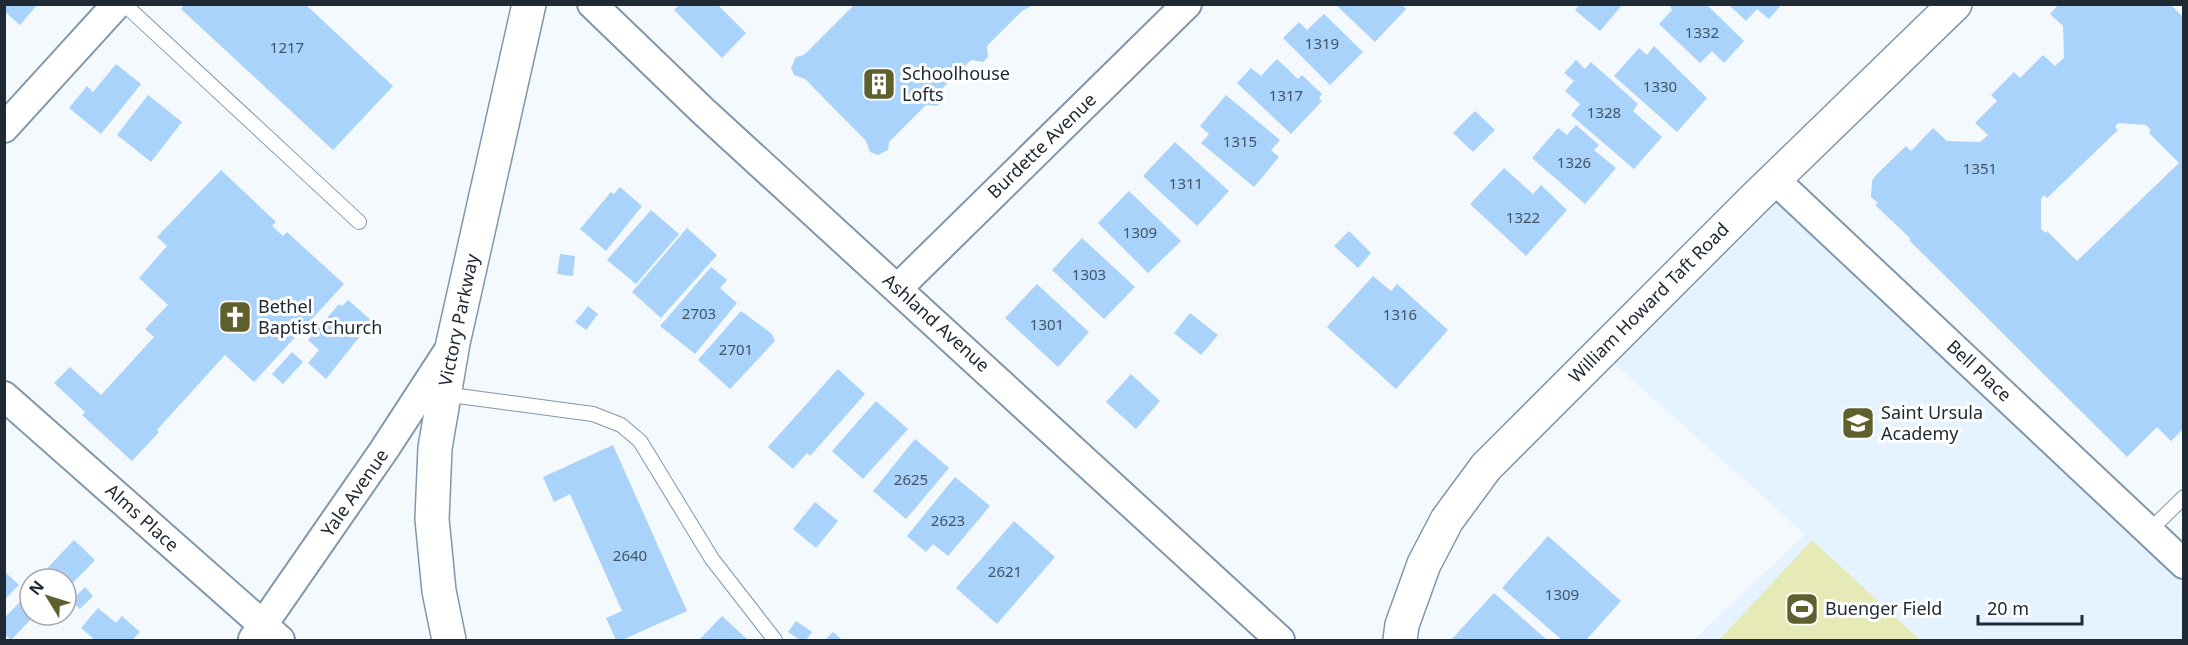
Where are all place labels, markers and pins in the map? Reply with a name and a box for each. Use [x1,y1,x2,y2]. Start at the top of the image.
place label: Schoolhouse Lofts [902,61,1010,106]
building icon: Schoolhouse Lofts [861,66,897,102]
place label: Bethel Baptist Church [258,294,382,339]
church icon: Bethel Baptist Church [217,299,253,335]
place label: Saint Ursula Academy [1881,400,1983,445]
school or university icon: Saint Ursula Academy [1840,405,1876,441]
sports icon: Buenger Field [1784,591,1820,627]
place label: Buenger Field [1825,596,1942,620]

